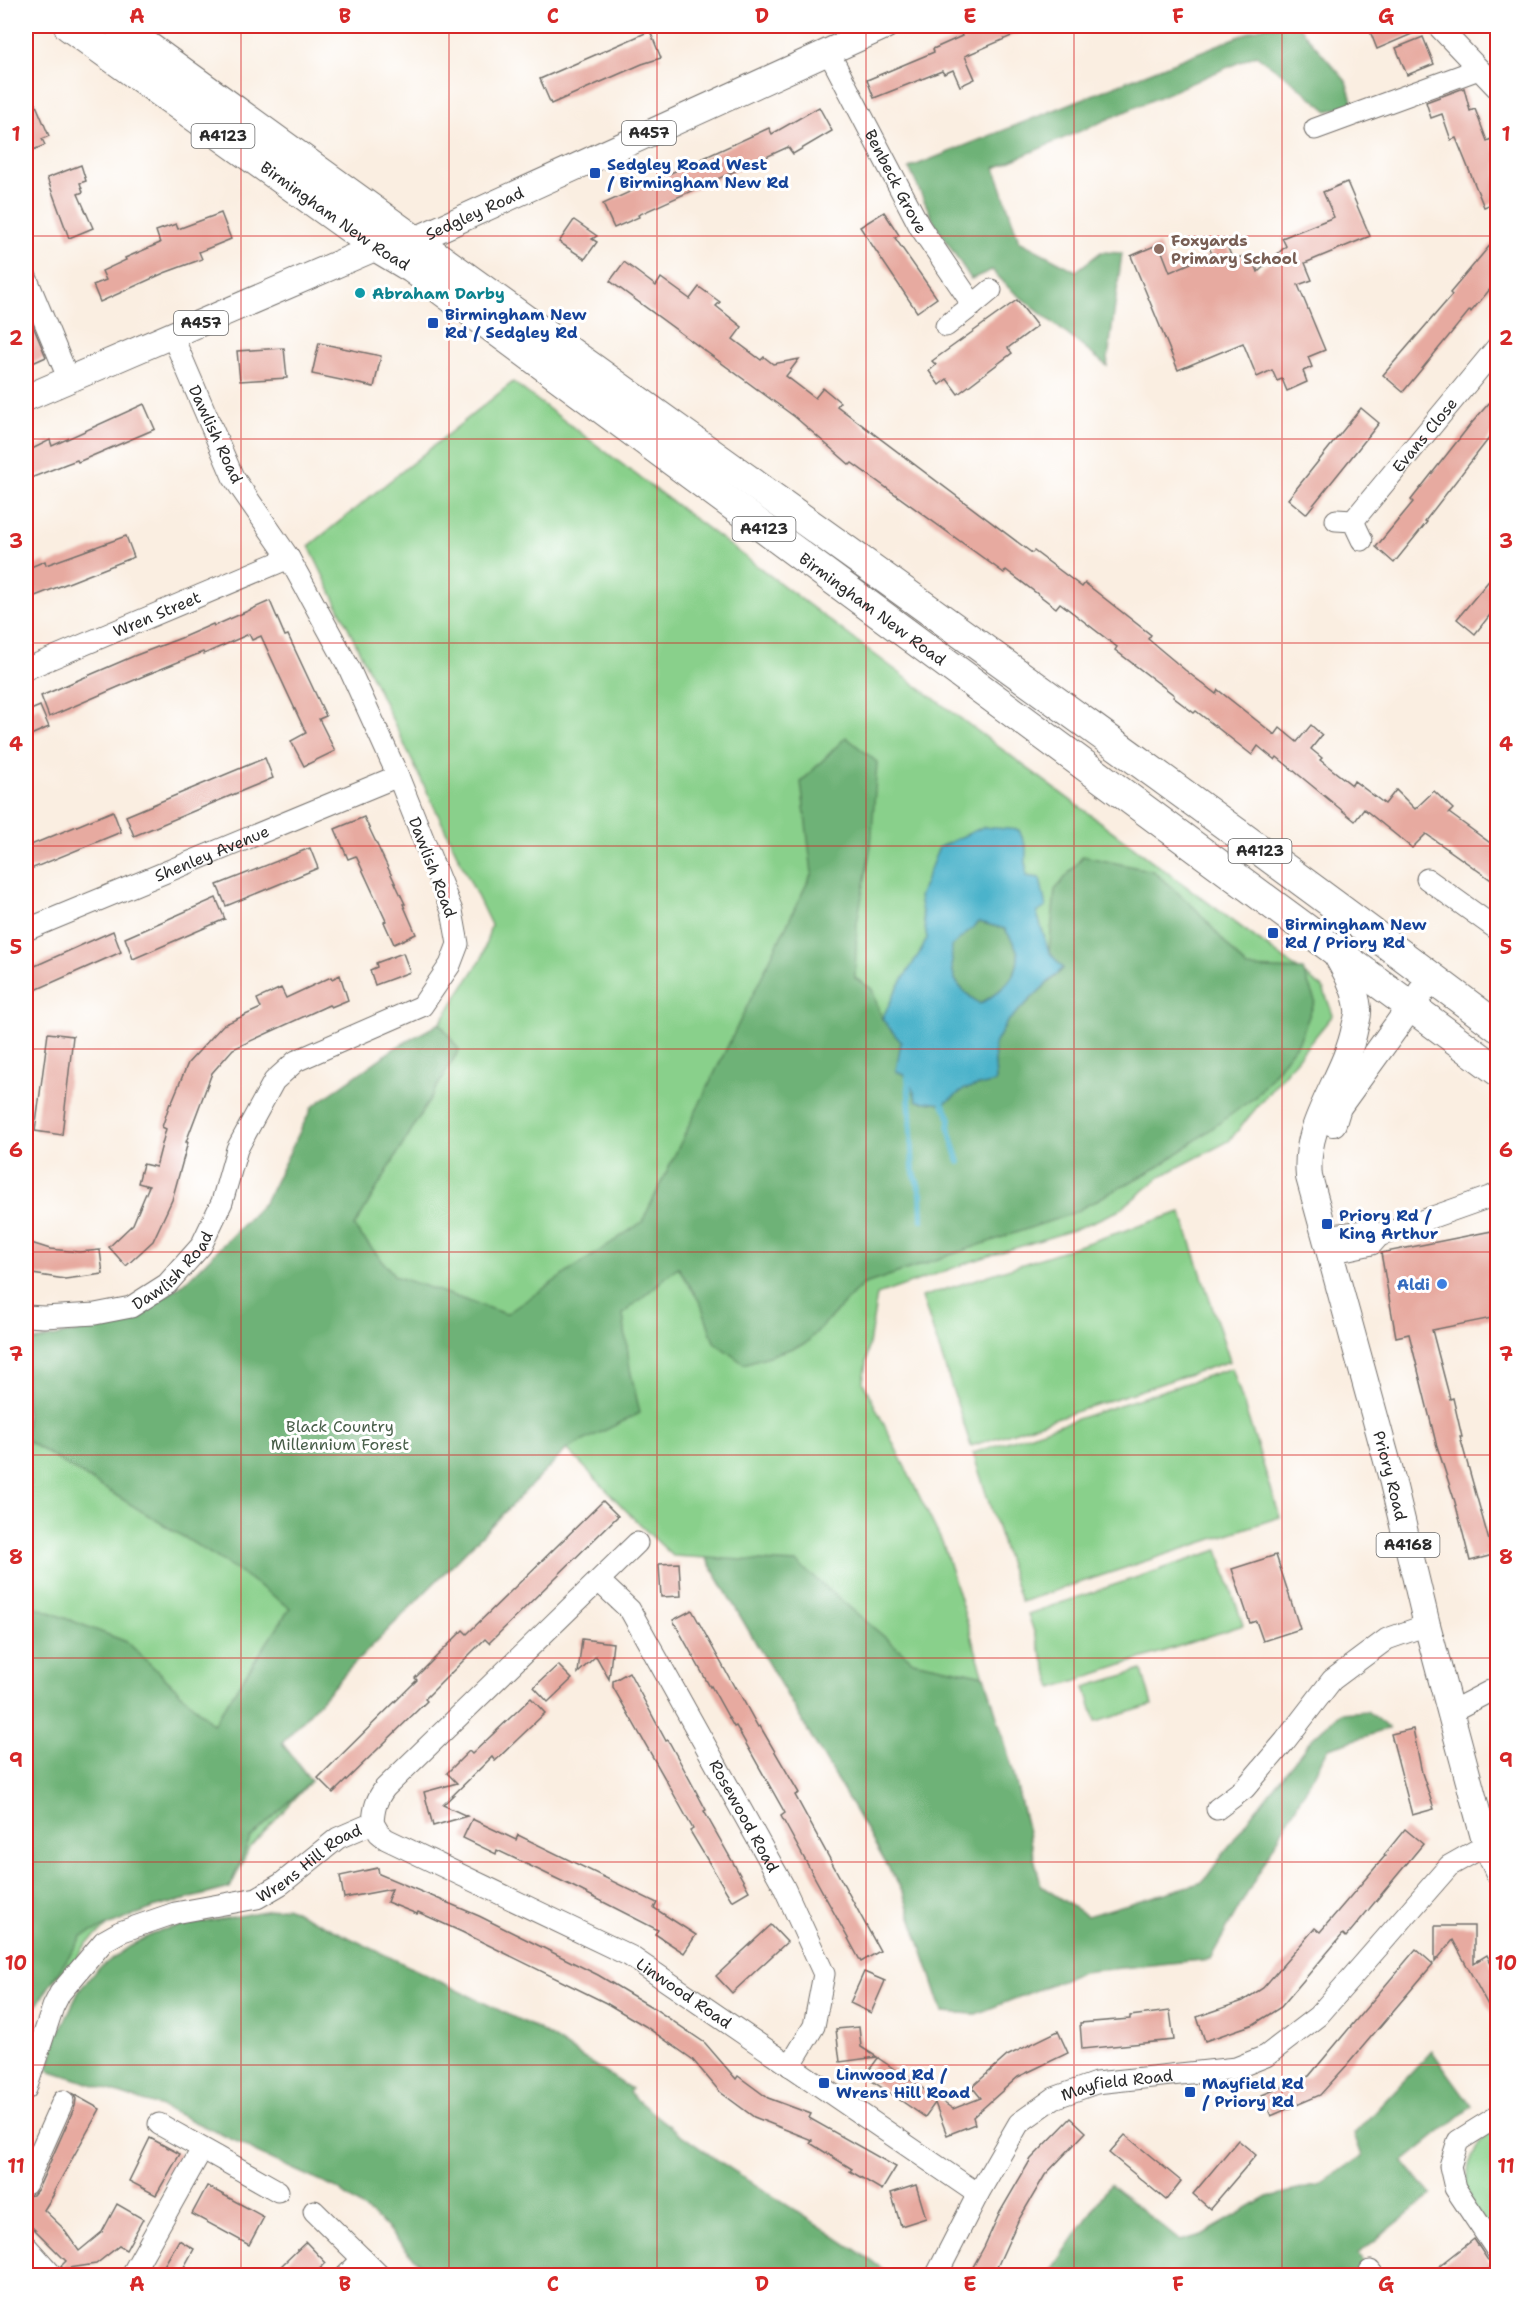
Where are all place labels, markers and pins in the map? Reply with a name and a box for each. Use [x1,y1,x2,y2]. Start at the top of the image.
place label: Sedgley Road West / Birmingham New Rd [607,154,789,193]
marker: Sedgley Road West / Birmingham New Rd [588,166,602,180]
place label: Foxyards Primary School [1171,230,1298,269]
marker: Foxyards Primary School [1152,242,1166,256]
place label: Abraham Darby [372,283,505,304]
marker: Abraham Darby [353,286,367,300]
place label: Birmingham New Rd / Sedgley Rd [445,304,587,343]
marker: Birmingham New Rd / Sedgley Rd [426,316,440,330]
place label: Birmingham New Rd / Priory Rd [1285,914,1427,953]
marker: Birmingham New Rd / Priory Rd [1266,926,1280,940]
place label: Priory Rd / King Arthur [1339,1205,1439,1244]
marker: Priory Rd / King Arthur [1320,1217,1334,1231]
place label: Aldi [1397,1274,1430,1295]
marker: Aldi [1435,1277,1449,1291]
place label: Linwood Rd / Wrens Hill Road [836,2064,970,2103]
place label: Mayfield Rd / Priory Rd [1202,2073,1304,2112]
marker: Linwood Rd / Wrens Hill Road [817,2076,831,2090]
marker: Mayfield Rd / Priory Rd [1183,2085,1197,2099]

